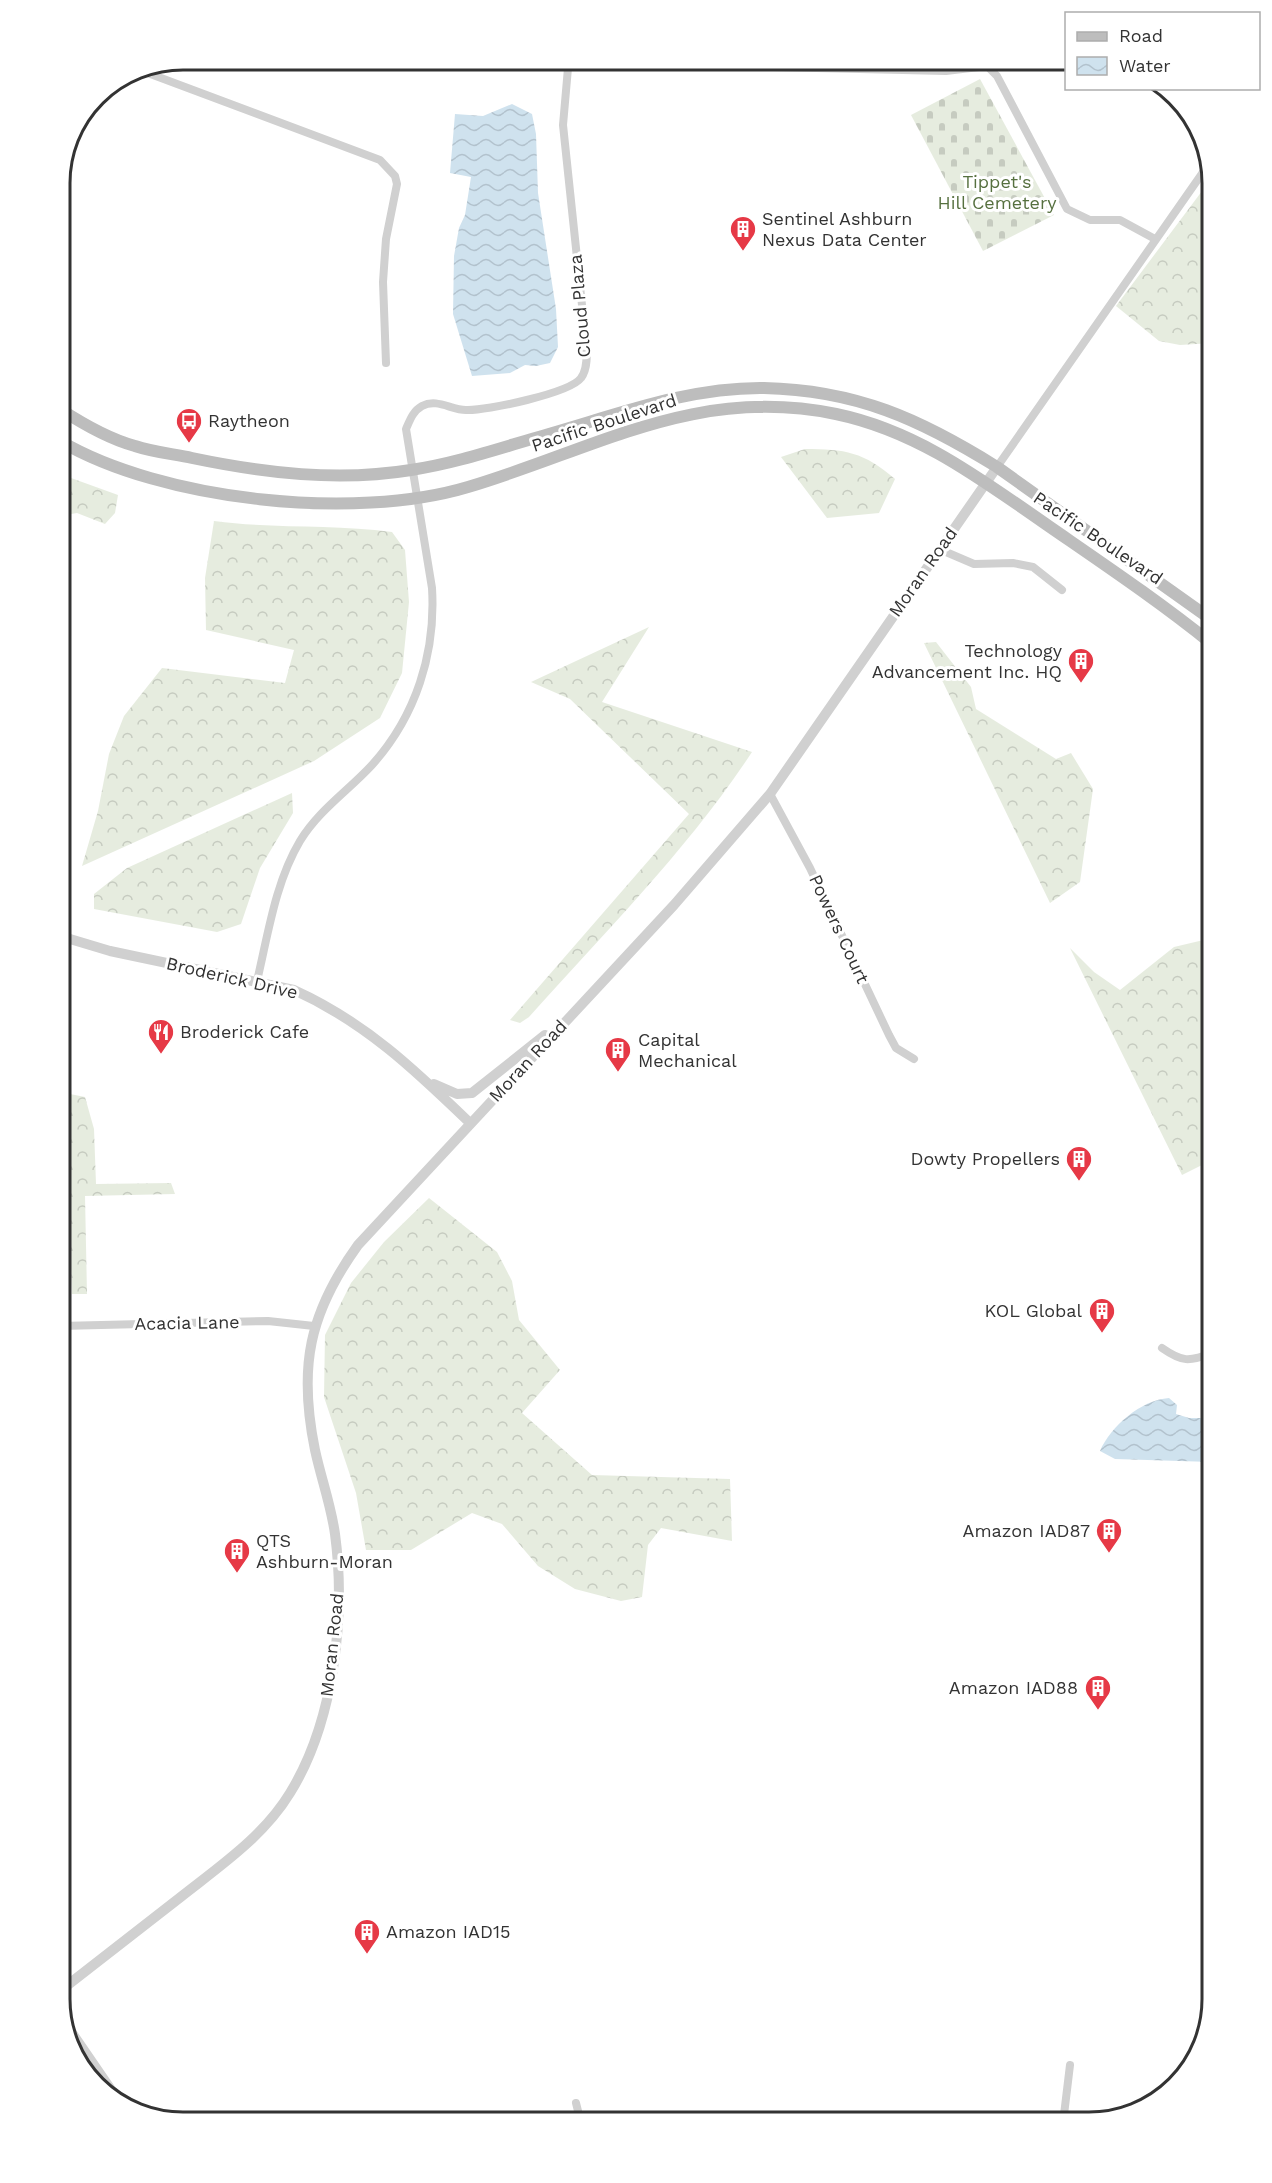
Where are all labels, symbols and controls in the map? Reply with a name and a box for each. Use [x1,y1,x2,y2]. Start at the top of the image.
legend [1065,12,1260,90]
text: Road [1119,25,1163,46]
text: Water [1119,55,1171,76]
park label: Tippet's Hill Cemetery [937,171,1057,213]
place label: Sentinel Ashburn Nexus Data Center [762,208,927,250]
building icon: Sentinel Ashburn Nexus Data Center [728,214,758,252]
street label: Cloud Plaza [565,253,594,359]
street label: Pacific Boulevard [529,389,679,456]
bus stop icon: Raytheon [174,406,204,444]
place label: Raytheon [208,410,290,431]
street label: Pacific Boulevard [1030,487,1167,589]
street label: Moran Road [884,523,961,621]
place label: Technology Advancement Inc. HQ [872,640,1063,682]
building icon: Technology Advancement Inc. HQ [1066,646,1096,684]
street label: Powers Court [805,871,874,987]
street label: Broderick Drive [164,952,300,1003]
street label: Moran Road [484,1015,571,1106]
restaurant icon: Broderick Cafe [146,1017,176,1055]
place label: Broderick Cafe [180,1021,309,1042]
place label: Capital Mechanical [638,1029,737,1071]
building icon: Capital Mechanical [603,1035,633,1073]
building icon: Dowty Propellers [1064,1144,1094,1182]
place label: Dowty Propellers [911,1148,1060,1169]
building icon: KOL Global [1087,1296,1117,1334]
place label: KOL Global [985,1300,1082,1321]
street label: Acacia Lane [134,1311,240,1334]
building icon: Amazon IAD87 [1094,1516,1124,1554]
place label: Amazon IAD87 [963,1520,1090,1541]
place label: QTS Ashburn-Moran [256,1530,393,1572]
building icon: QTS Ashburn-Moran [222,1536,252,1574]
street label: Moran Road [316,1592,347,1698]
building icon: Amazon IAD88 [1083,1673,1113,1711]
place label: Amazon IAD88 [949,1677,1078,1698]
building icon: Amazon IAD15 [352,1917,382,1955]
place label: Amazon IAD15 [386,1921,510,1942]

